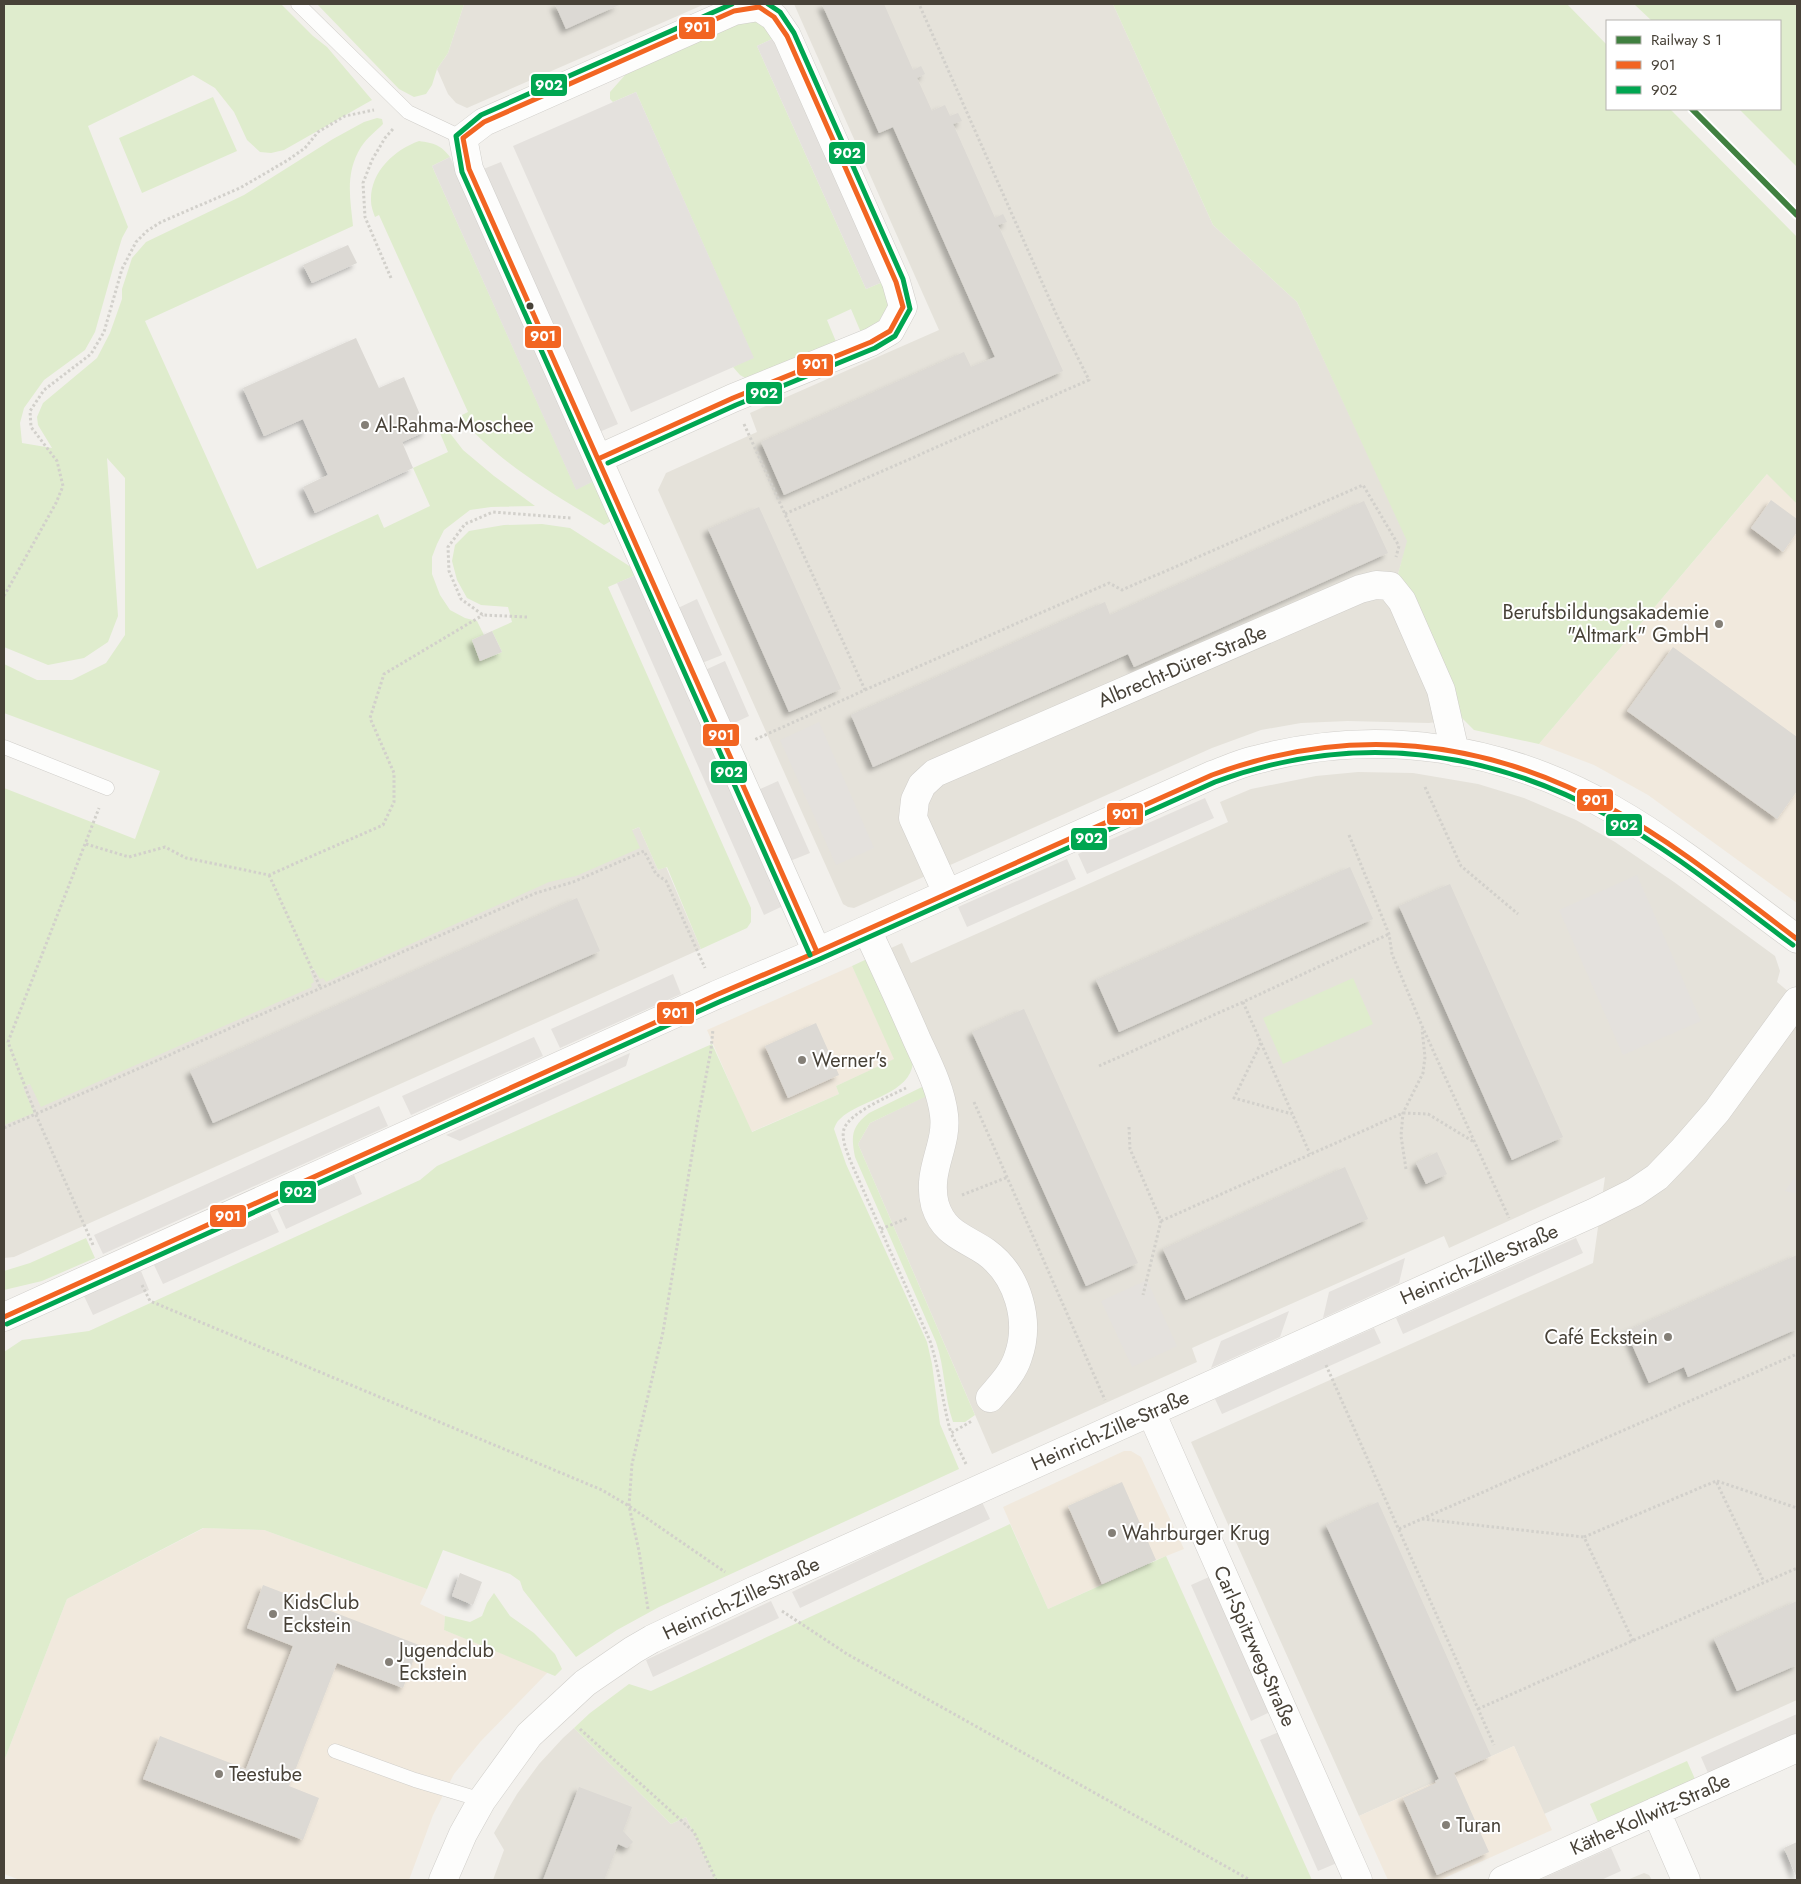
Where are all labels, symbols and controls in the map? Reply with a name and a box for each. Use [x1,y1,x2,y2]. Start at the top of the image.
line badge: 901 [678,16,716,40]
text: 901 [684,17,710,37]
legend [1606,20,1781,110]
text: Railway S 1 [1651,29,1722,51]
text: 901 [1651,54,1675,76]
line badge: 902 [530,73,568,97]
text: 902 [535,75,563,95]
text: 902 [1651,79,1677,101]
line badge: 902 [828,141,866,165]
text: 902 [833,143,861,163]
unlabelled marker [525,301,535,311]
line badge: 901 [524,325,562,349]
text: 901 [530,326,556,346]
line badge: 901 [796,353,834,377]
text: 901 [802,354,828,374]
line badge: 902 [745,381,783,405]
text: 902 [750,383,778,403]
place label: Al-Rahma-Moschee [375,411,534,440]
marker: Al-Rahma-Moschee [359,419,371,431]
place label: Berufsbildungsakademie "Altmark" GmbH [1503,598,1709,650]
street label: Albrecht-Dürer-Straße [1093,618,1271,715]
marker: Berufsbildungsakademie "Altmark" GmbH [1713,618,1725,630]
line badge: 901 [702,723,740,747]
text: 901 [708,725,734,745]
line badge: 902 [710,760,748,784]
text: 902 [715,762,743,782]
line badge: 901 [1576,788,1614,812]
text: 901 [1582,790,1608,810]
line badge: 901 [1106,802,1144,826]
text: 901 [1112,804,1138,824]
line badge: 902 [1605,813,1643,837]
text: 902 [1610,815,1638,835]
line badge: 902 [1070,827,1108,851]
text: 902 [1075,828,1103,848]
line badge: 901 [656,1001,695,1025]
text: 901 [662,1003,688,1023]
place label: Werner's [812,1046,887,1075]
marker: Werner's [796,1054,808,1066]
line badge: 902 [279,1180,317,1204]
text: 902 [284,1182,312,1202]
line badge: 901 [209,1204,247,1228]
text: 901 [215,1206,241,1226]
street label: Heinrich-Zille-Straße [1396,1217,1563,1312]
place label: Café Eckstein [1544,1323,1658,1352]
marker: Café Eckstein [1662,1331,1674,1343]
street label: Heinrich-Zille-Straße [1027,1383,1194,1478]
place label: Wahrburger Krug [1122,1519,1270,1548]
marker: Wahrburger Krug [1106,1527,1118,1539]
street label: Heinrich-Zille-Straße [658,1549,824,1648]
street label: Carl-Spitzweg-Straße [1206,1561,1303,1732]
place label: KidsClub Eckstein [283,1588,359,1640]
marker: KidsClub Eckstein [267,1608,279,1620]
place label: Jugendclub Eckstein [396,1636,494,1688]
marker: Jugendclub Eckstein [383,1656,395,1668]
place label: Teestube [229,1760,302,1789]
street label: Käthe-Kollwitz-Straße [1566,1766,1735,1863]
marker: Teestube [213,1768,225,1780]
place label: Turan [1456,1811,1501,1840]
marker: Turan [1440,1819,1452,1831]

